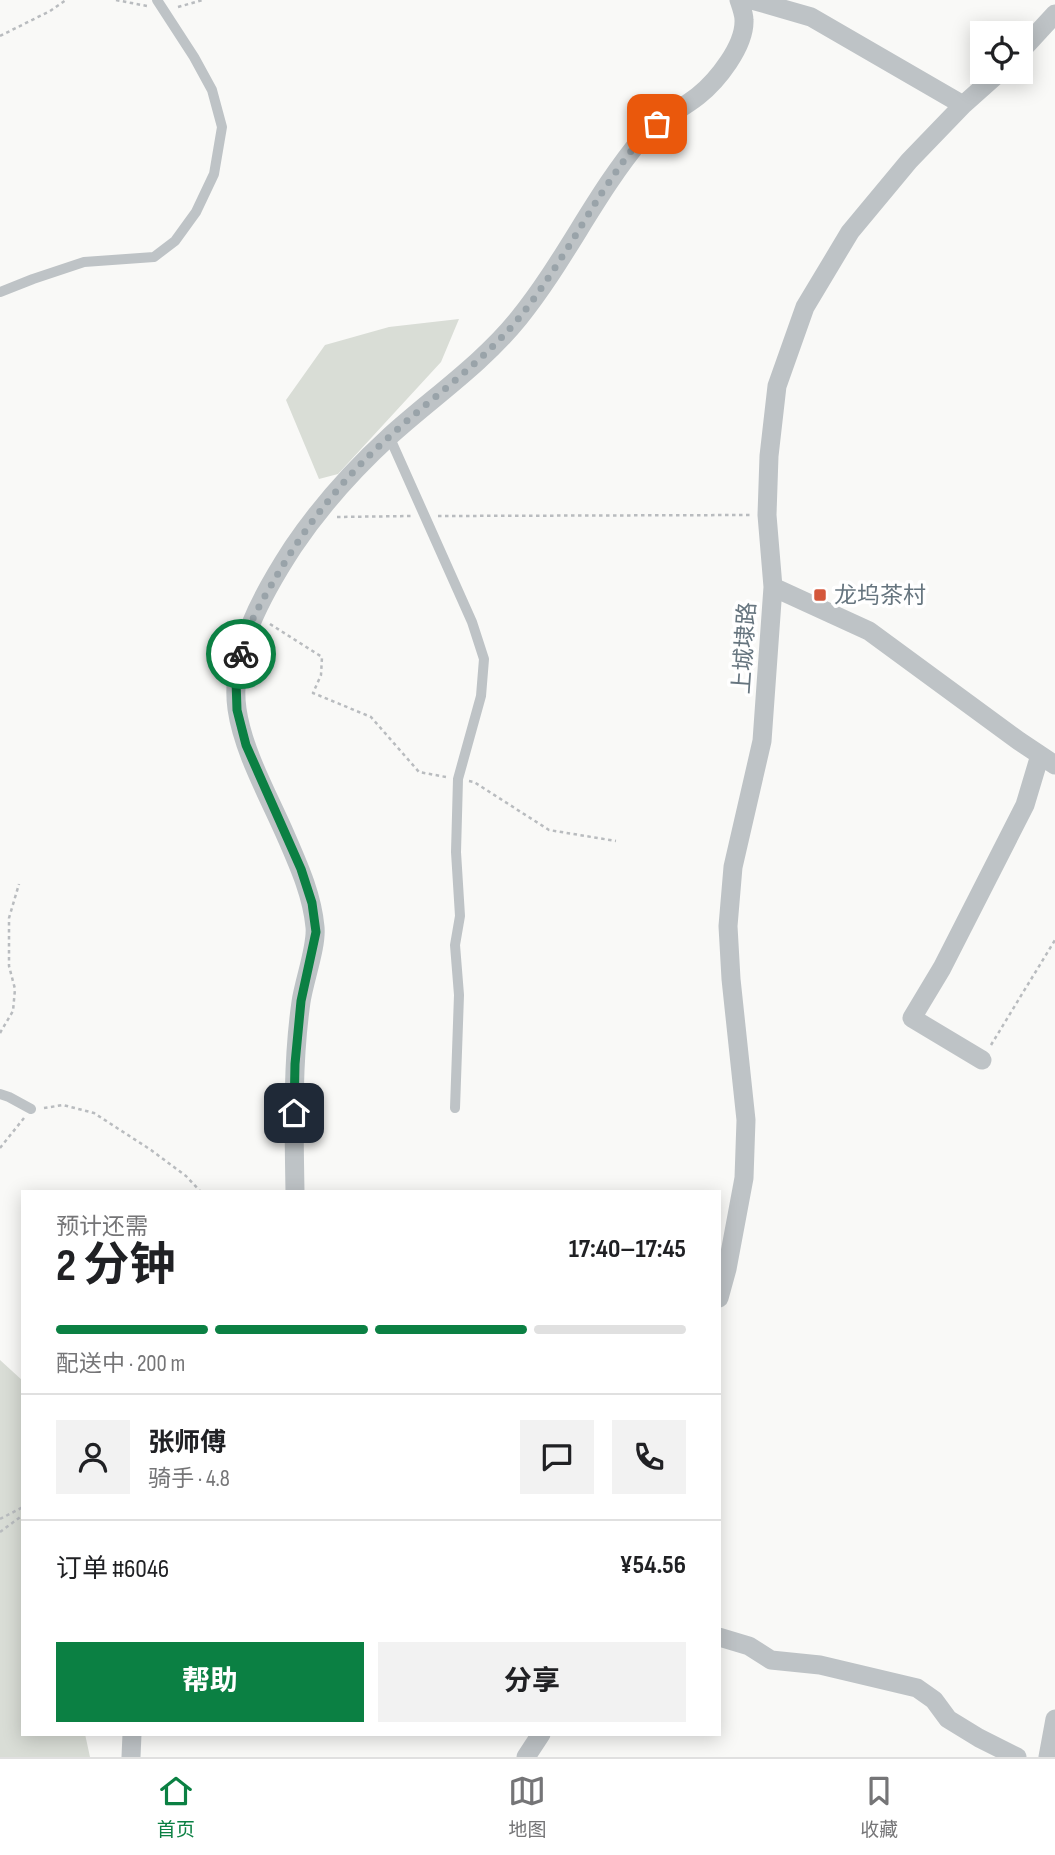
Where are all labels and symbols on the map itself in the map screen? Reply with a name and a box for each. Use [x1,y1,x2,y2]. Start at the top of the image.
pin [627,94,687,154]
place label: 龙坞茶村 [834,582,926,610]
marker: 龙坞茶村 [812,587,828,603]
street label: 上城埭路 [728,601,762,695]
courier [206,619,276,689]
pin [264,1083,324,1143]

